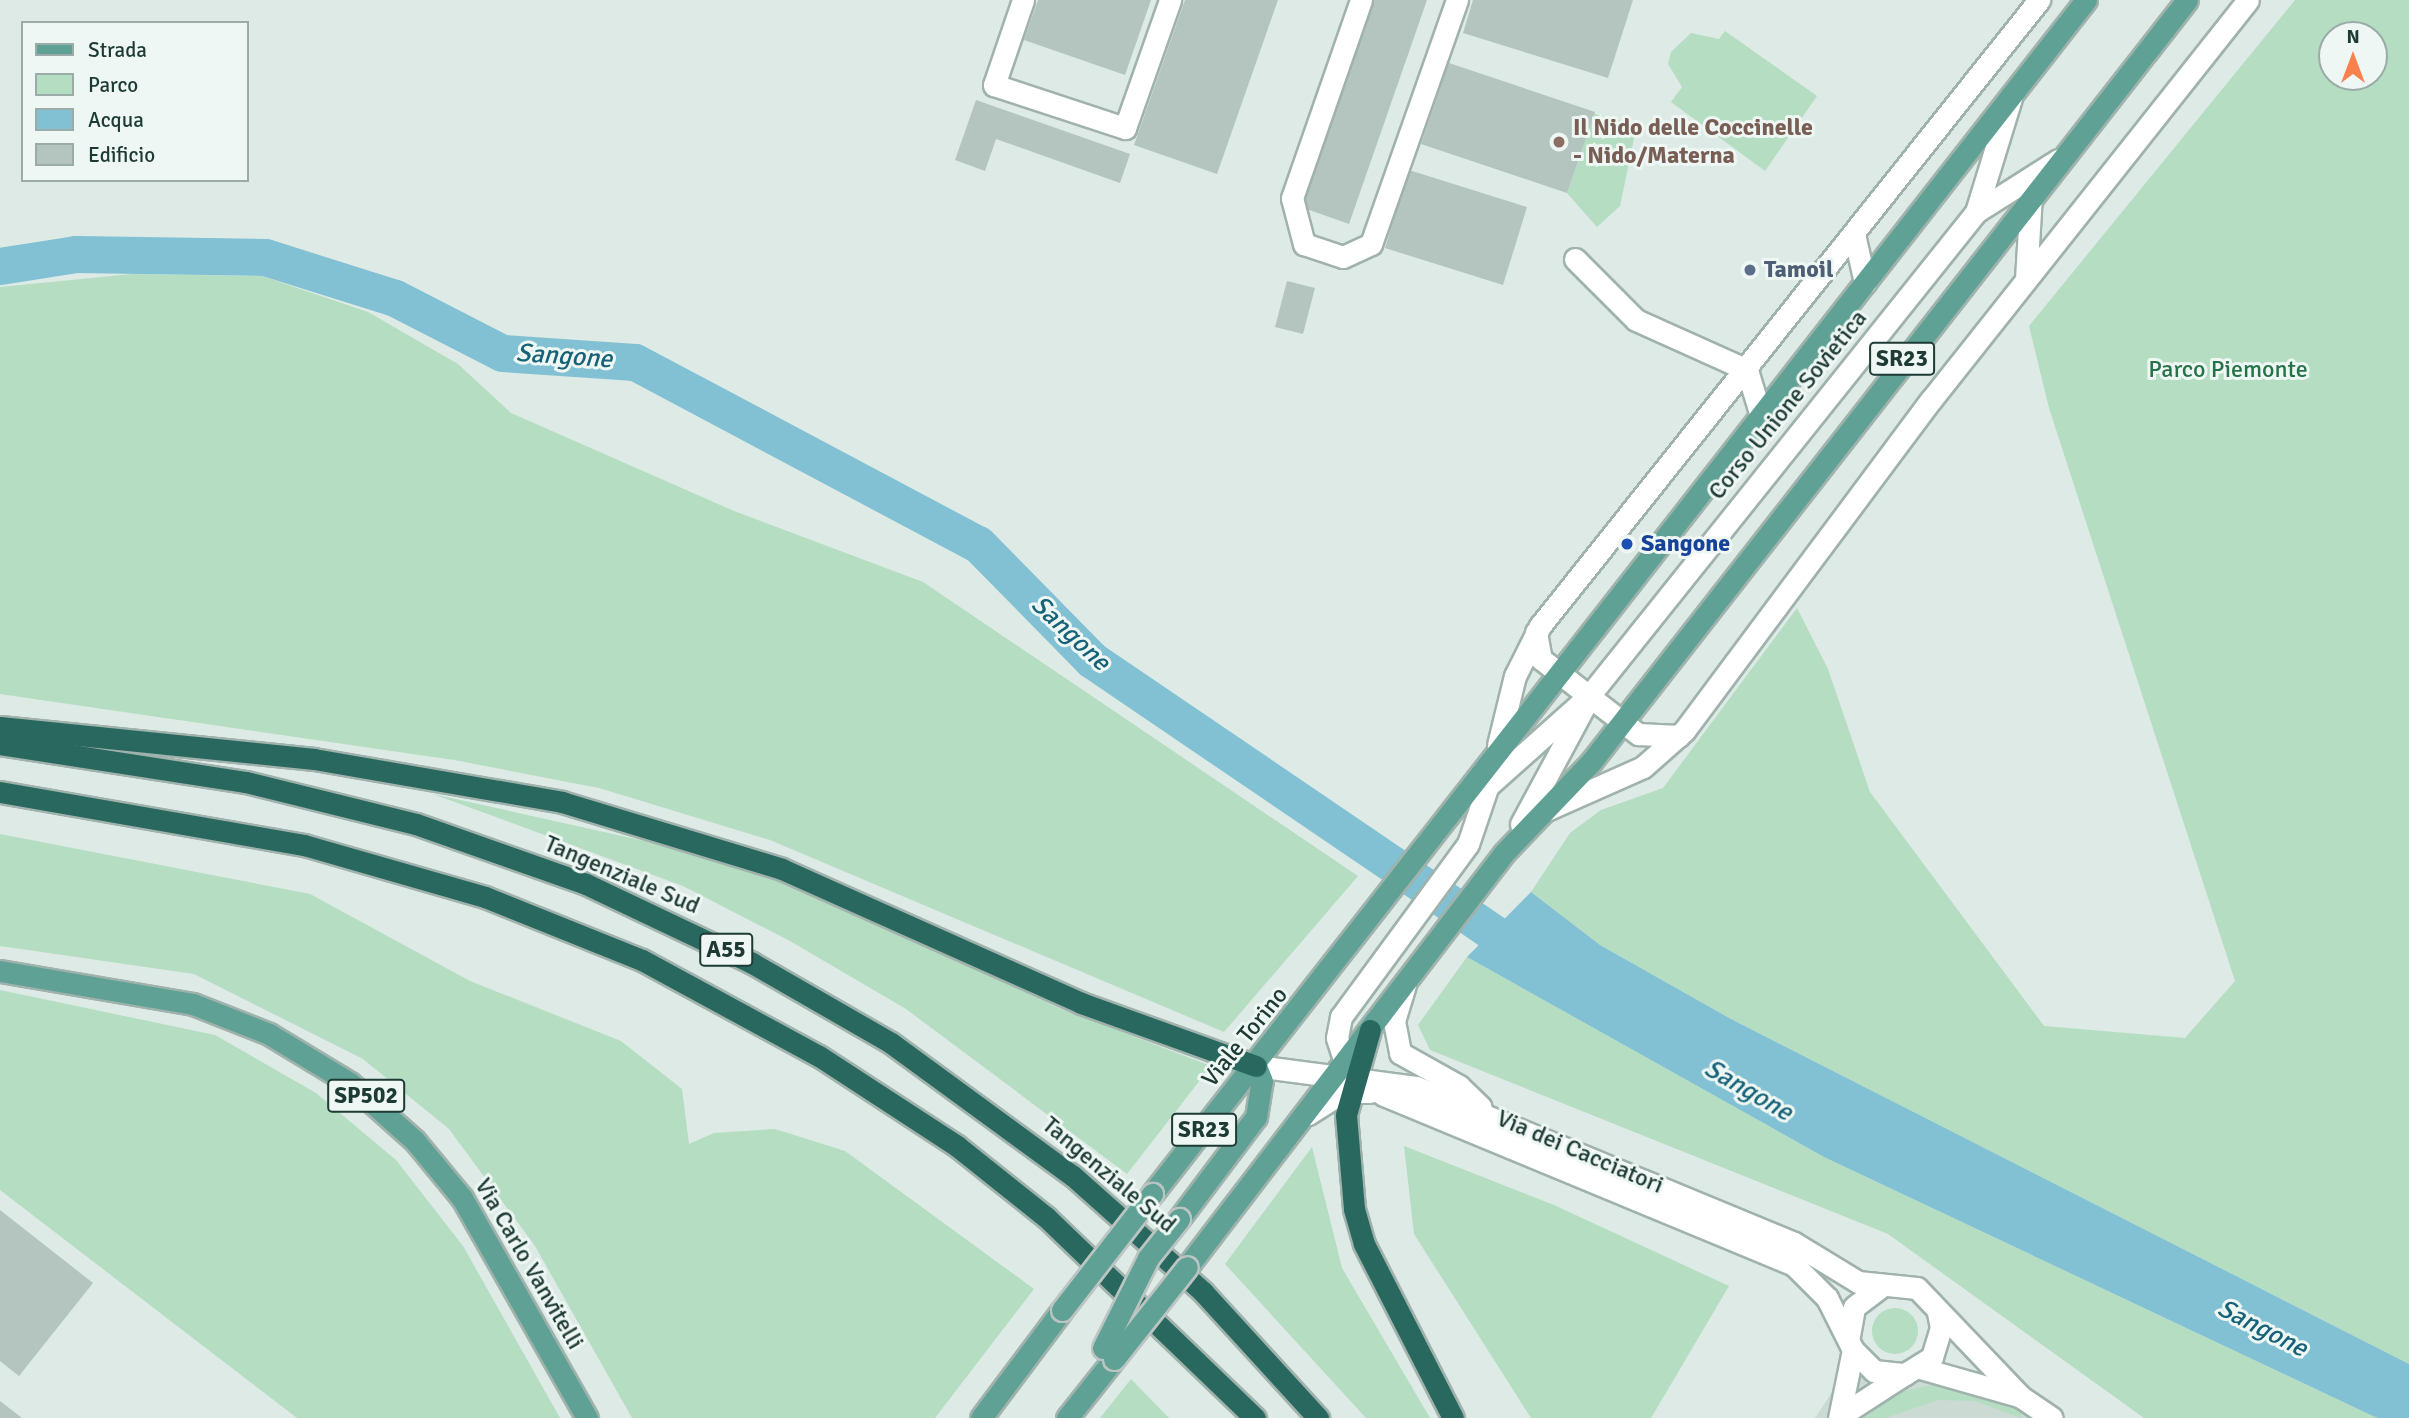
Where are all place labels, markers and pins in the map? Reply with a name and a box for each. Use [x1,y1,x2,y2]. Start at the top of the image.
place label: Il Nido delle Coccinelle - Nido/Materna [1573,114,1813,170]
marker: Il Nido delle Coccinelle - Nido/Materna [1551,134,1567,150]
place label: Tamoil [1764,256,1833,284]
marker: Tamoil [1742,262,1758,278]
place label: Sangone [1641,530,1730,558]
marker: Sangone [1619,536,1635,552]

